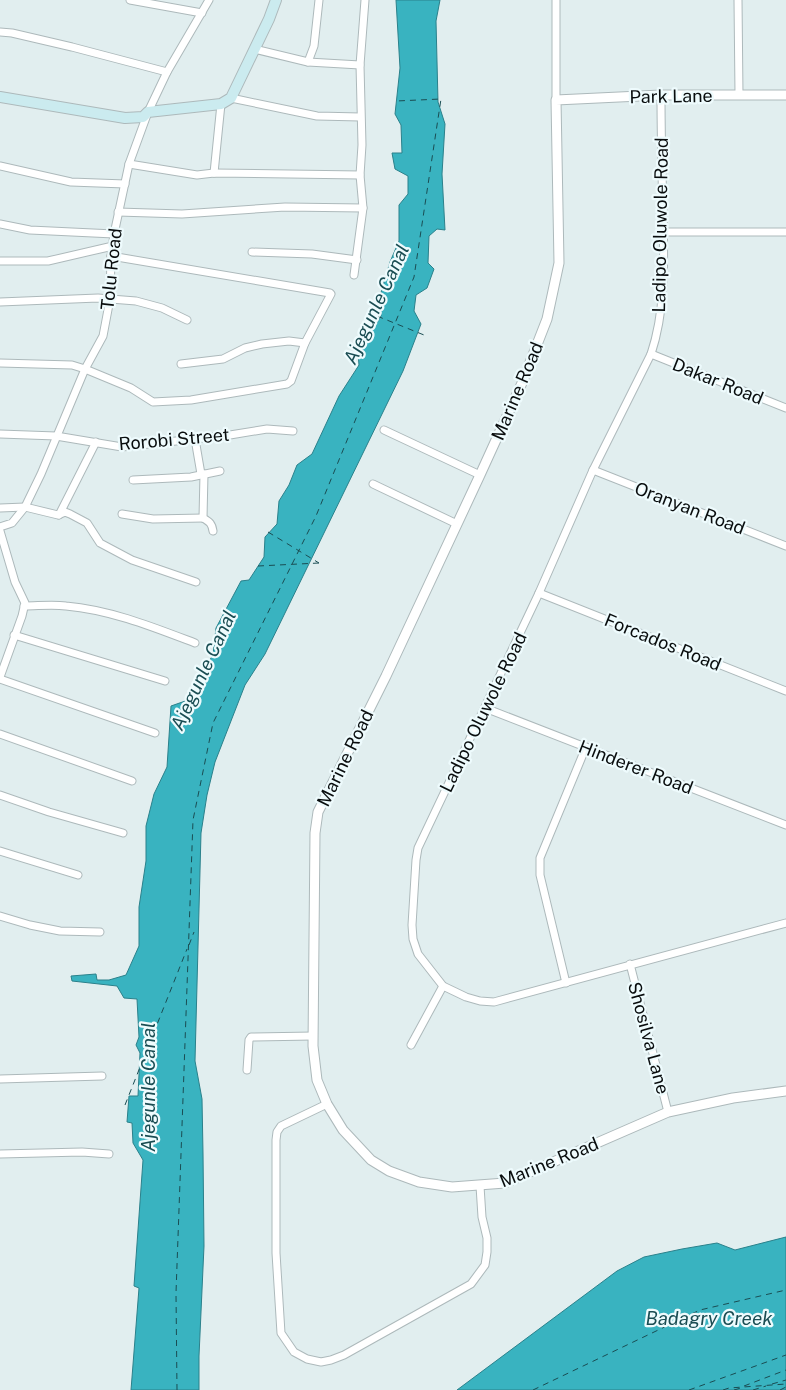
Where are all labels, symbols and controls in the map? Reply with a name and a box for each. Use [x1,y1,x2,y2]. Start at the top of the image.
street label: Park Lane [629,85,713,107]
street label: Ladipo Oluwole Road [648,137,672,313]
street label: Tolu Road [96,227,126,311]
water label: Ajegunle Canal [339,241,413,367]
street label: Marine Road [487,339,547,443]
street label: Dakar Road [669,353,767,409]
street label: Rorobi Street [118,424,230,454]
street label: Oranyan Road [632,477,748,539]
water label: Ajegunle Canal [166,607,240,733]
street label: Forcados Road [602,609,724,675]
street label: Ladipo Oluwole Road [435,629,531,795]
street label: Marine Road [313,706,377,810]
street label: Hinderer Road [576,736,696,798]
street label: Shosilva Lane [624,980,674,1096]
water label: Ajegunle Canal [137,1022,159,1152]
street label: Marine Road [496,1133,602,1191]
water label: Badagry Creek [645,1307,773,1329]

